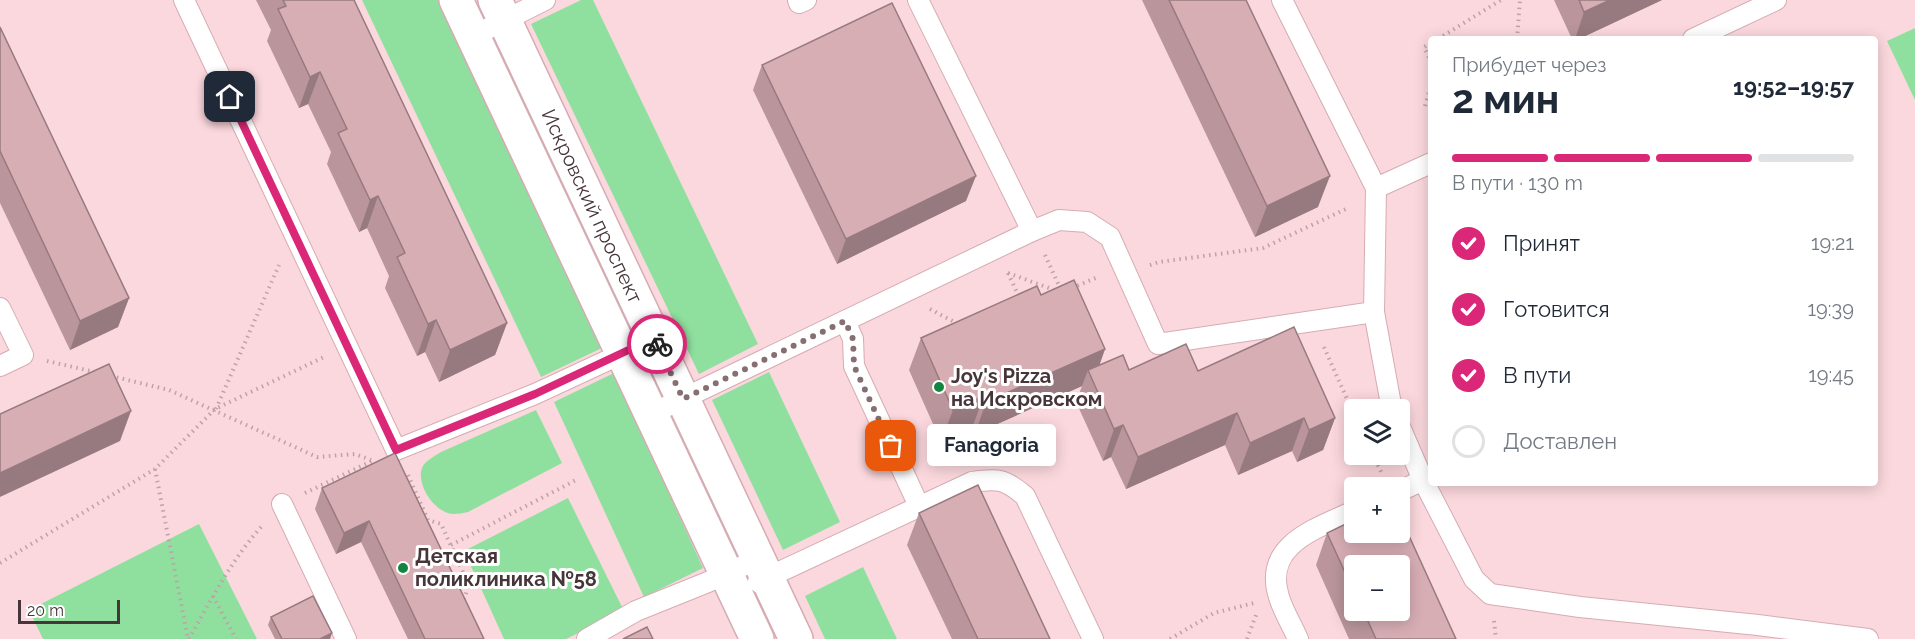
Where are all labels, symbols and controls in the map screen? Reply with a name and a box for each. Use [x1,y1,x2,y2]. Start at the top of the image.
text: Прибудет через [1452,53,1606,77]
pin [204,71,255,122]
text: 19:52–19:57 [1733,74,1854,100]
text: 2 мин [1452,76,1559,122]
icon: home [213,80,246,113]
street label: Искровский проспект [536,105,648,307]
text: В пути · 130 m [1452,171,1583,195]
icon: check [1452,227,1485,260]
text: Принят [1503,230,1580,256]
text: 19:21 [1811,231,1854,255]
icon: check [1452,293,1485,326]
text: Готовится [1503,296,1610,322]
text: 19:39 [1808,297,1854,321]
courier [627,314,687,374]
icon: bike [641,328,674,361]
icon: check [1452,359,1485,392]
text: В пути [1503,362,1571,388]
text: 19:45 [1808,363,1854,387]
place label: Joy's Pizza на Искровском [951,364,1102,411]
marker: Joy's Pizza на Искровском [932,380,946,394]
map controls [1344,399,1410,621]
button: layers [1344,399,1410,465]
pin [865,420,916,471]
callout: Fanagoria [927,425,1056,467]
text: Доставлен [1503,428,1617,454]
icon: bag [874,429,907,462]
text: Fanagoria [944,433,1039,457]
button: + [1344,477,1410,543]
place label: Детская поликлиника №58 [415,544,597,591]
button: − [1344,555,1410,621]
marker: Детская поликлиника №58 [396,561,410,575]
scale bar [18,597,120,624]
text: 20 m [27,601,64,620]

